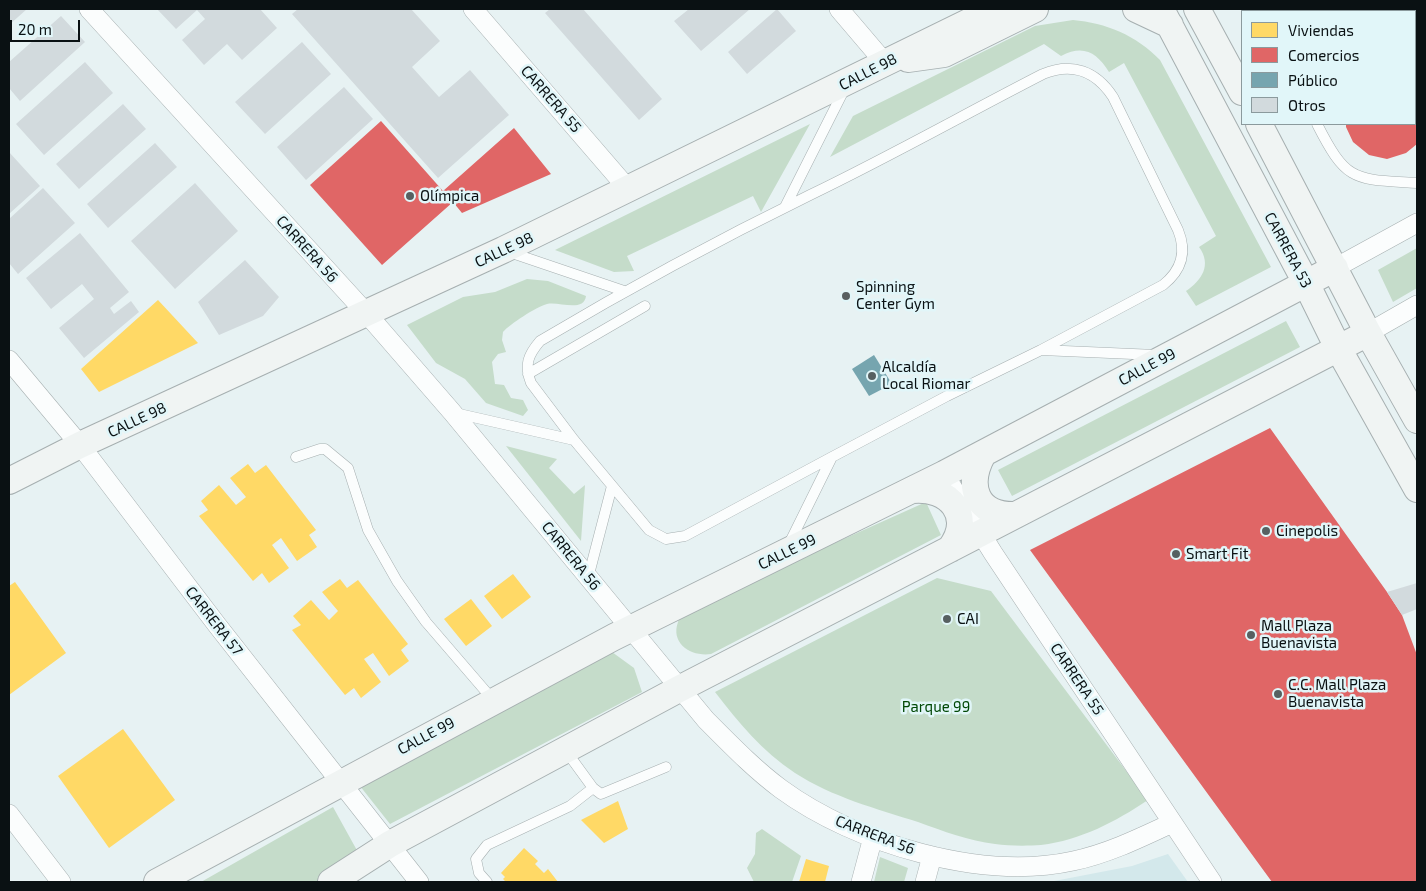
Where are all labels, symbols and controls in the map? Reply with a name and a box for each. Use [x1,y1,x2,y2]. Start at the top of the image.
scale bar [12,10,82,42]
legend [1241,10,1416,125]
text: 20 m [18,20,52,38]
text: Viviendas [1288,21,1354,39]
text: Comercios [1288,46,1359,64]
street label: CALLE 98 [836,50,900,94]
street label: CARRERA 55 [517,62,585,136]
text: Público [1288,71,1338,89]
text: Otros [1288,96,1326,114]
place label: Olímpica [420,187,479,205]
marker: Olímpica [404,190,416,202]
street label: CARRERA 53 [1261,209,1315,291]
street label: CARRERA 56 [272,212,342,286]
street label: CALLE 98 [472,229,536,271]
place label: Spinning Center Gym [856,278,935,313]
marker: Spinning Center Gym [840,290,852,302]
street label: CALLE 99 [1115,344,1179,390]
place label: Alcaldía Local Riomar [882,358,970,393]
marker: Alcaldía Local Riomar [866,370,878,382]
street label: CALLE 98 [105,399,169,441]
street label: CARRERA 56 [538,518,604,594]
place label: Cinepolis [1276,522,1338,540]
marker: Cinepolis [1260,525,1272,537]
street label: CALLE 99 [755,530,819,574]
place label: Smart Fit [1186,545,1248,563]
marker: Smart Fit [1170,548,1182,560]
street label: CARRERA 57 [182,583,246,659]
place label: CAI [957,610,979,628]
marker: CAI [941,613,953,625]
place label: Mall Plaza Buenavista [1261,617,1337,652]
marker: Mall Plaza Buenavista [1245,629,1257,641]
street label: CARRERA 55 [1046,640,1108,718]
place label: C.C. Mall Plaza Buenavista [1288,676,1386,711]
marker: C.C. Mall Plaza Buenavista [1272,688,1284,700]
park label: Parque 99 [902,698,970,716]
street label: CALLE 99 [394,713,458,759]
street label: CARRERA 56 [833,812,917,858]

